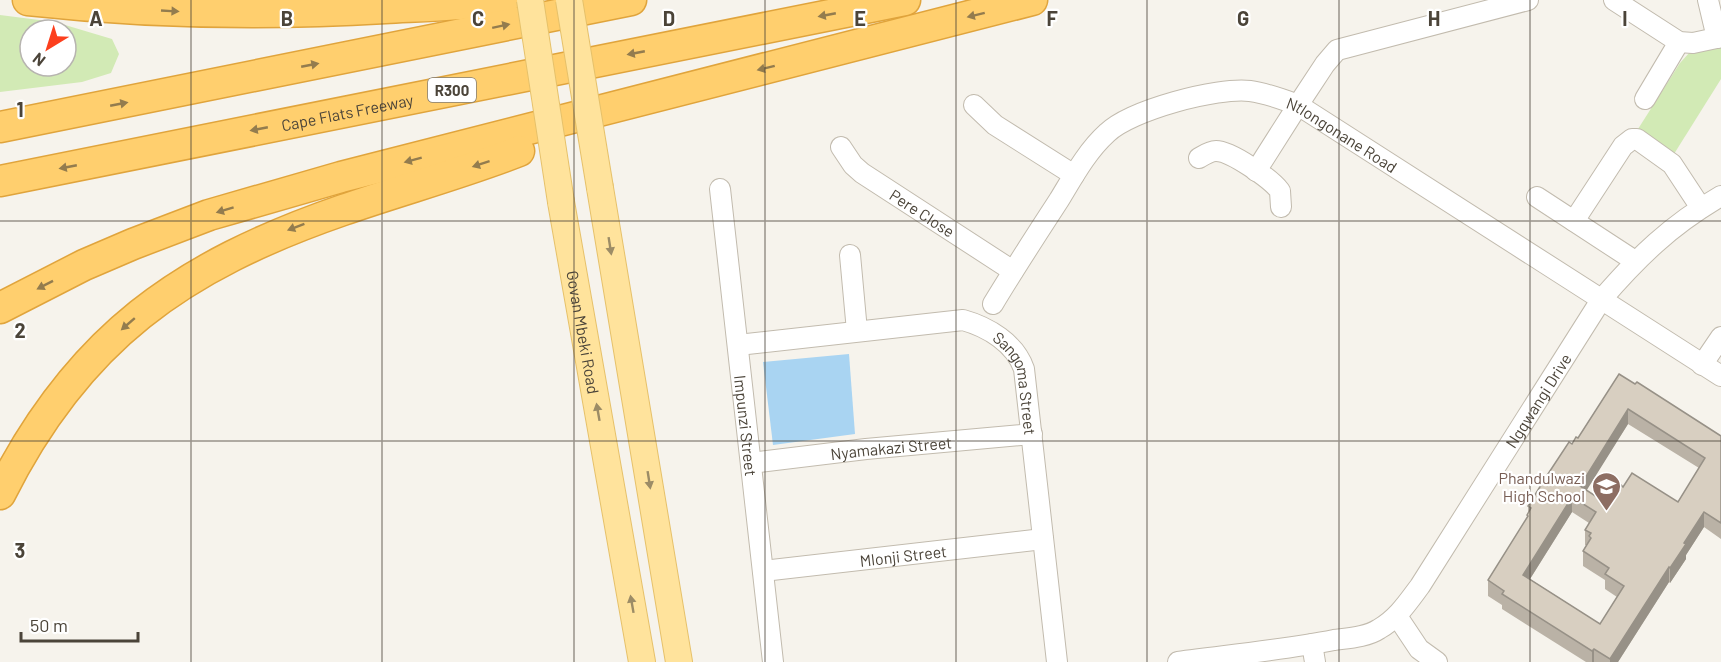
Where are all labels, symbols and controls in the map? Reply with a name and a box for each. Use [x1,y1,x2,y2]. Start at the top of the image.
text: A [89,6,103,30]
text: B [281,6,293,30]
text: C [472,6,484,30]
text: D [663,6,675,30]
text: E [854,6,866,30]
text: F [1046,6,1058,30]
text: G [1237,6,1249,30]
text: H [1428,6,1440,30]
text: I [1622,6,1628,30]
one-way arrow [160,7,179,16]
one-way arrow [966,10,985,20]
one-way arrow [817,11,836,20]
north arrow [18,18,78,78]
one-way arrow [492,21,511,31]
text: N [28,49,48,71]
one-way arrow [626,49,645,58]
one-way arrow [301,60,320,69]
one-way arrow [757,64,776,74]
road number: R300 [428,78,476,102]
street label: Cape Flats Freeway [279,89,415,134]
street label: Ntlongonane Road [1284,92,1401,176]
text: 1 [16,97,24,121]
one-way arrow [110,98,128,108]
one-way arrow [250,125,269,134]
one-way arrow [404,155,422,165]
one-way arrow [472,159,490,169]
one-way arrow [59,163,77,173]
street label: Pere Close [887,184,959,240]
one-way arrow [216,206,234,215]
one-way arrow [287,223,305,232]
one-way arrow [605,237,614,256]
street label: Govan Mbeki Road [564,269,604,395]
one-way arrow [36,280,53,290]
one-way arrow [120,317,136,330]
text: 2 [14,318,26,342]
street label: Sangoma Street [990,327,1041,436]
street label: Ngqwangi Drive [1501,350,1574,451]
street label: Impunzi Street [731,374,762,477]
one-way arrow [593,403,602,422]
street label: Nyamakazi Street [829,432,953,463]
place label: Phandulwazi High School [1498,468,1585,505]
one-way arrow [644,470,653,489]
school or university icon: Phandulwazi High School [1590,470,1622,512]
text: 3 [15,538,25,562]
street label: Mlonji Street [859,541,948,569]
one-way arrow [627,595,636,614]
scale bar [21,605,138,643]
text: 50 m [30,614,68,636]

